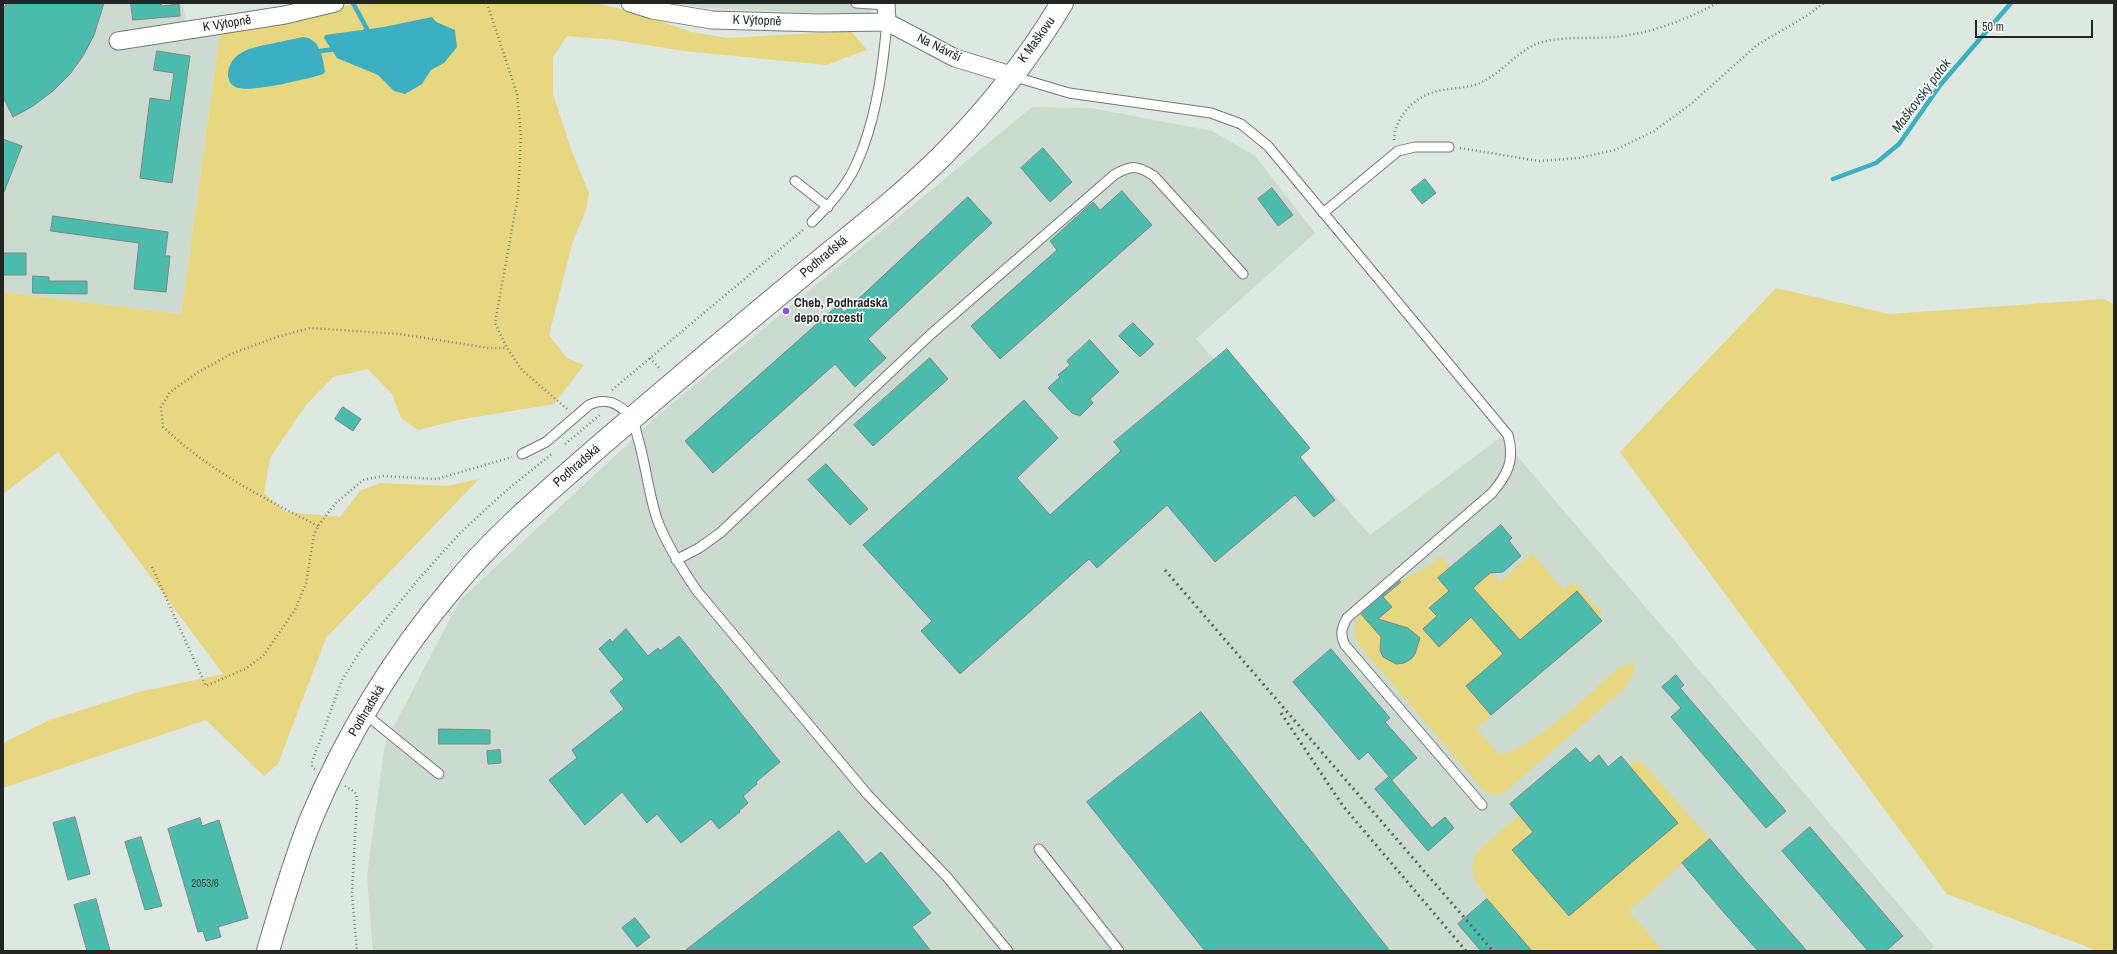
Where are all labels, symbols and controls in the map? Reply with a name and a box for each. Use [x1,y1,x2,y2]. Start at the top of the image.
street label: K Výtopně [202,12,252,36]
street label: K Výtopně [732,12,782,30]
scale bar [1977,12,2095,38]
street label: K Maškovu [1015,14,1059,66]
text: 50 m [1982,19,2004,35]
street label: Na Návrší [914,31,964,65]
water label: Maškovský potok [1889,56,1955,136]
street label: Podhradská [797,233,851,281]
place label: Cheb, Podhradská depo rozcestí [794,296,888,327]
marker: Cheb, Podhradská depo rozcestí [781,306,791,316]
street label: Podhradská [550,441,604,491]
street label: Podhradská [346,683,388,739]
house number: 2053/6 [191,877,219,891]

